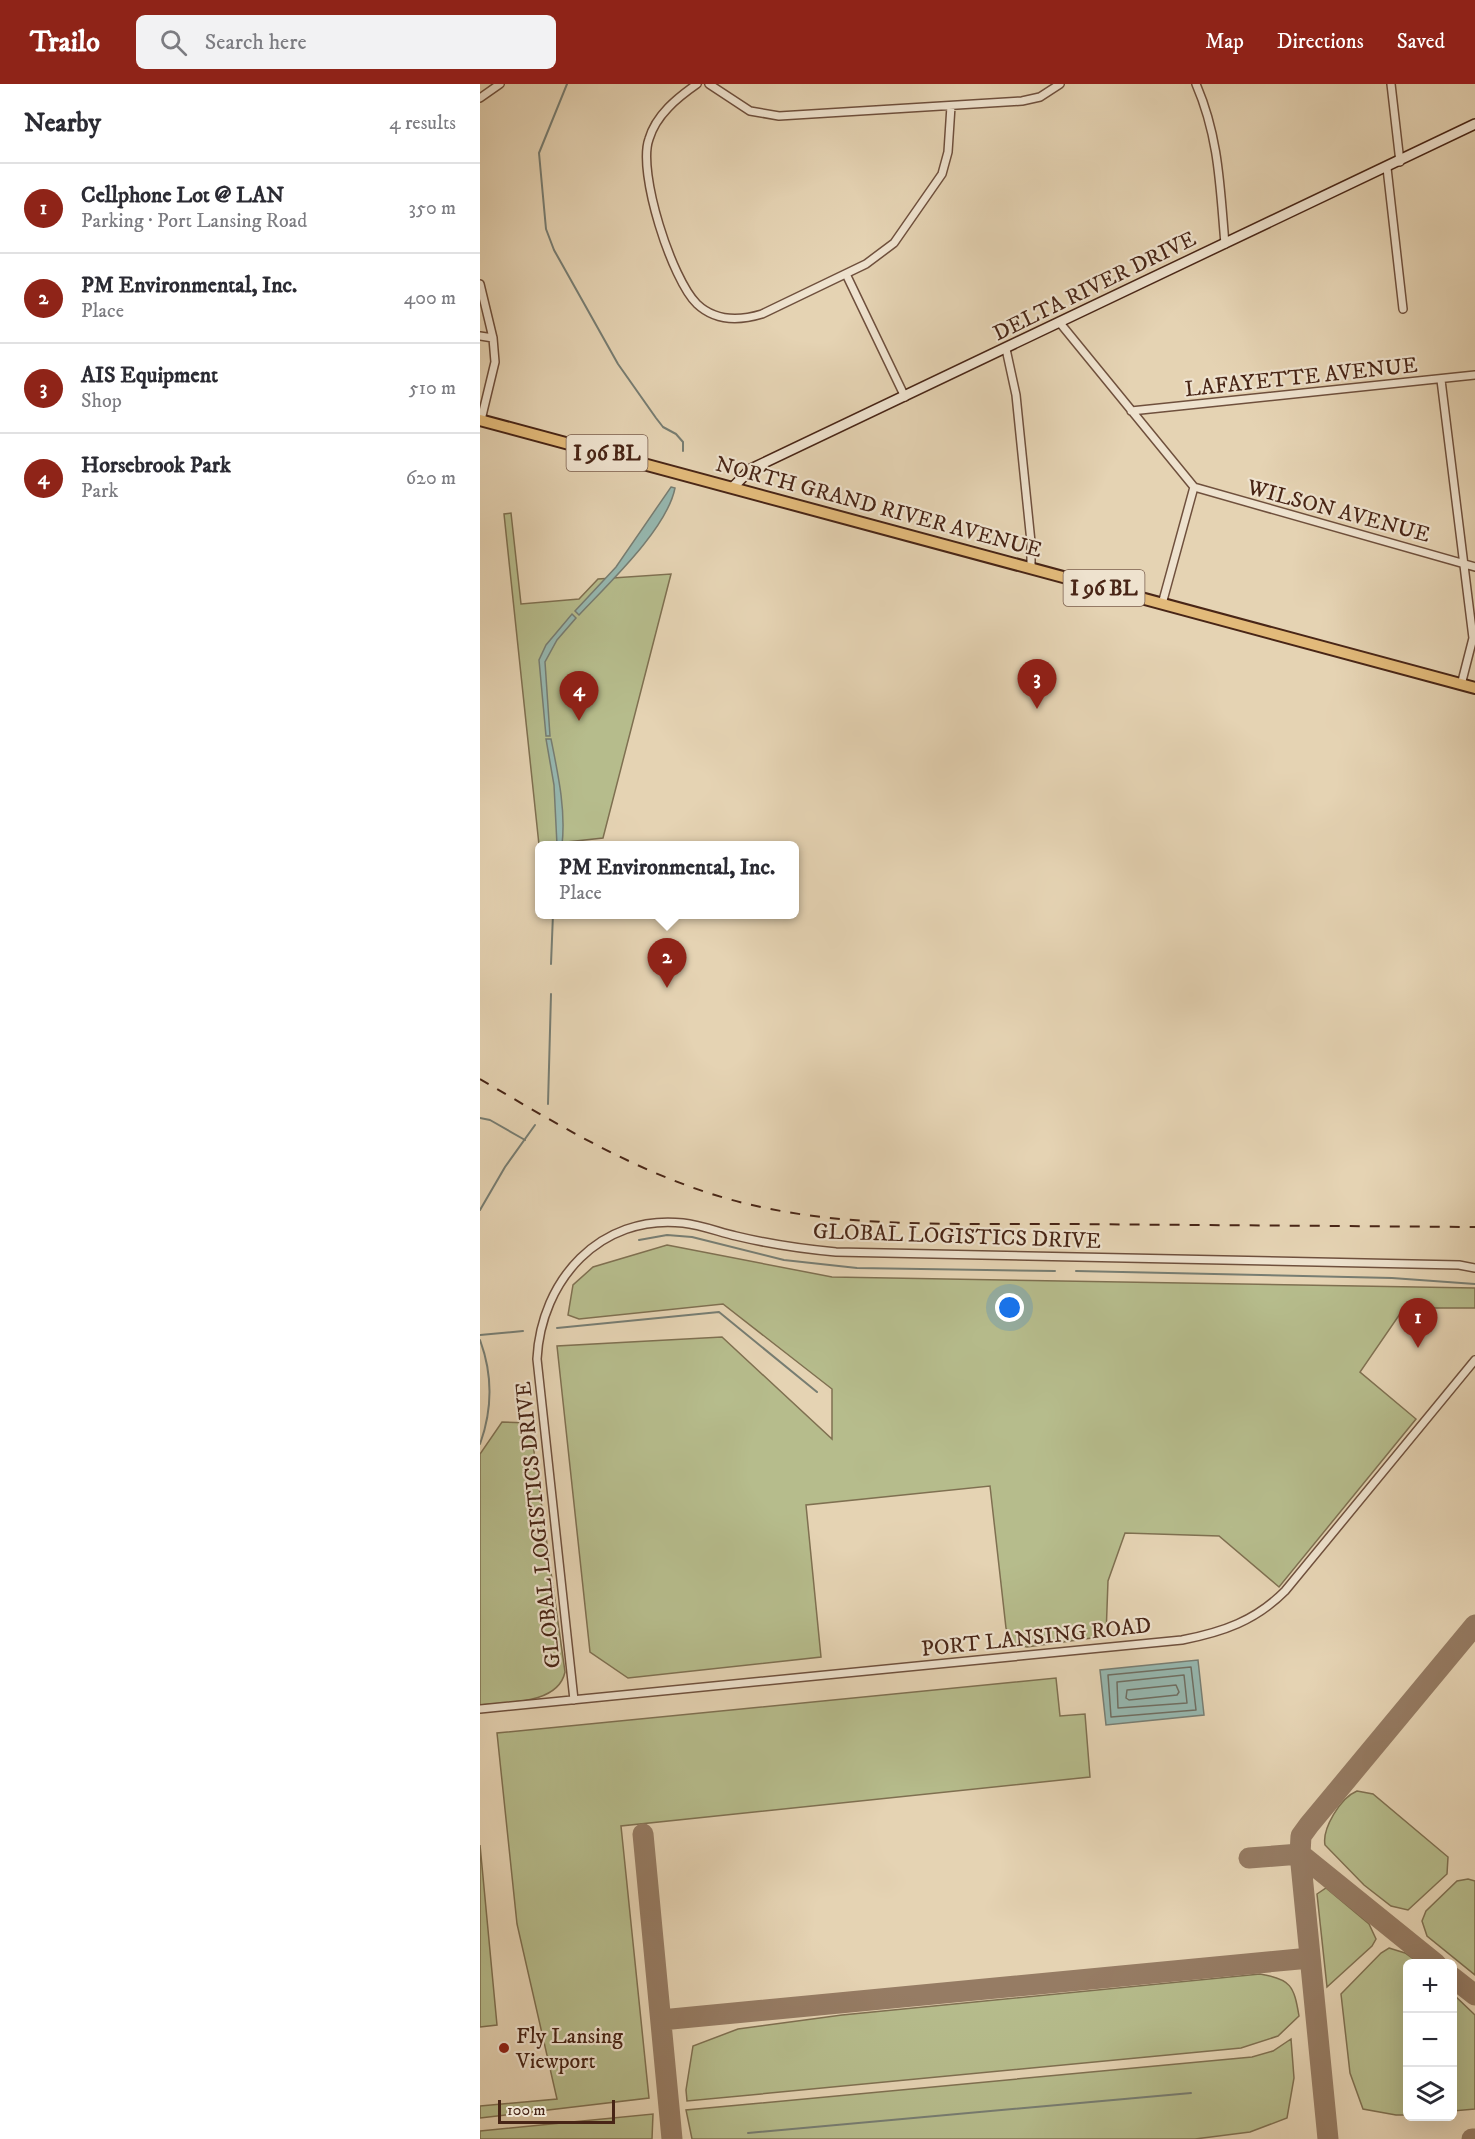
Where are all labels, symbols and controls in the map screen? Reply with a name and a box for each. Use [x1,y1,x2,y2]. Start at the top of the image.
search box [136,15,556,69]
text: Trailo [30,25,100,60]
icon: search [157,26,190,59]
text: Search here [205,29,307,56]
text: Map [1205,29,1244,55]
text: Directions [1277,29,1364,55]
text: Saved [1397,29,1445,55]
text: Nearby [24,107,101,140]
text: 4 results [389,111,456,136]
text: Cellphone Lot @ LAN [81,182,284,209]
text: 1 [40,196,47,221]
text: 350 m [409,196,456,221]
text: Parking · Port Lansing Road [81,209,307,234]
street label: DELTA RIVER DRIVE [989,225,1201,347]
text: PM Environmental, Inc. [81,272,297,299]
text: 2 [39,286,48,311]
text: 400 m [404,286,456,311]
text: Place [81,299,124,324]
street label: LAFAYETTE AVENUE [1183,352,1419,403]
text: AIS Equipment [81,362,218,389]
text: 3 [40,376,47,401]
text: 510 m [409,376,456,401]
text: Shop [81,389,122,414]
road number: I 96 BL [566,435,648,471]
street label: NORTH GRAND RIVER AVENUE [712,451,1045,564]
text: Horsebrook Park [81,452,231,479]
text: 4 [38,466,49,491]
text: 620 m [406,466,456,491]
street label: WILSON AVENUE [1243,474,1433,549]
text: Park [81,479,118,504]
road number: I 96 BL [1064,570,1144,606]
pin: 3 [1018,660,1056,709]
pin: 4 [560,672,598,721]
popup [535,841,799,919]
text: PM Environmental, Inc. [559,854,775,881]
text: Place [559,881,602,906]
pin: 2 [648,938,687,988]
street label: GLOBAL LOGISTICS DRIVE [812,1218,1101,1255]
your location [995,1293,1024,1322]
pin: 1 [1398,1298,1438,1348]
street label: GLOBAL LOGISTICS DRIVE [510,1380,567,1670]
street label: PORT LANSING ROAD [920,1612,1152,1663]
map controls [1403,1959,1457,2121]
button: + [1403,1959,1457,2013]
button: − [1403,2013,1457,2067]
place label: Fly Lansing Viewport [515,2023,623,2075]
marker: Fly Lansing Viewport [497,2041,511,2055]
button: layers [1403,2067,1457,2121]
scale bar [498,2097,615,2124]
text: 100 m [507,2100,546,2120]

